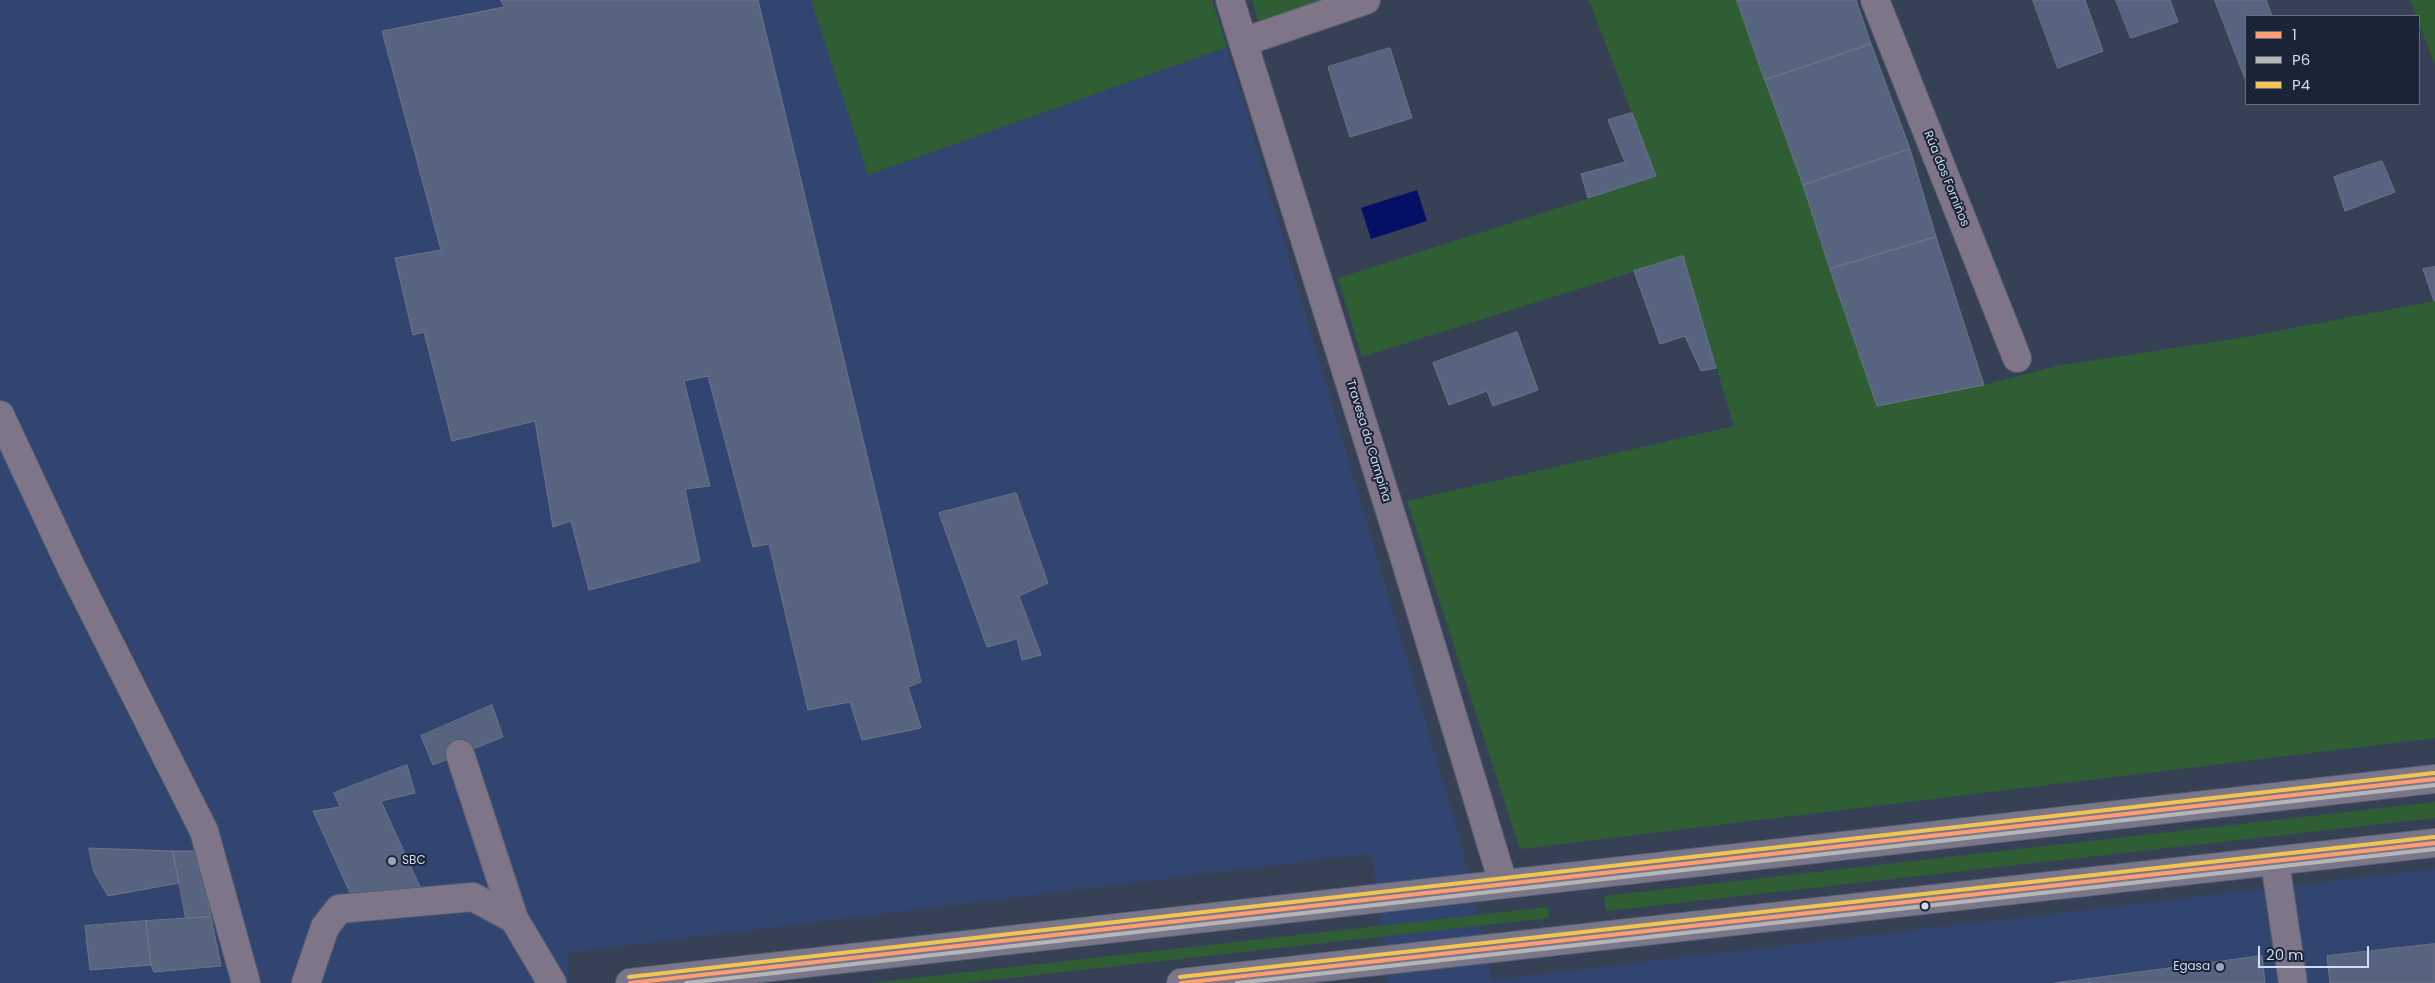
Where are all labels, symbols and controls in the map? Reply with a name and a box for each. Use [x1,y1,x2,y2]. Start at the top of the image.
legend [2245,15,2420,105]
text: 1 [2292,24,2297,45]
text: P6 [2292,49,2310,70]
text: P4 [2292,74,2310,95]
street label: Rúa dos Forniños [1920,129,1972,229]
street label: Travesa da Campiña [1343,378,1393,504]
place label: SBC [402,854,426,868]
marker: SBC [386,855,398,867]
unlabelled marker [1920,901,1930,911]
scale bar [2260,936,2371,968]
text: 20 m [2266,944,2304,965]
place label: Egasa [2173,960,2210,974]
marker: Egasa [2214,961,2226,973]

